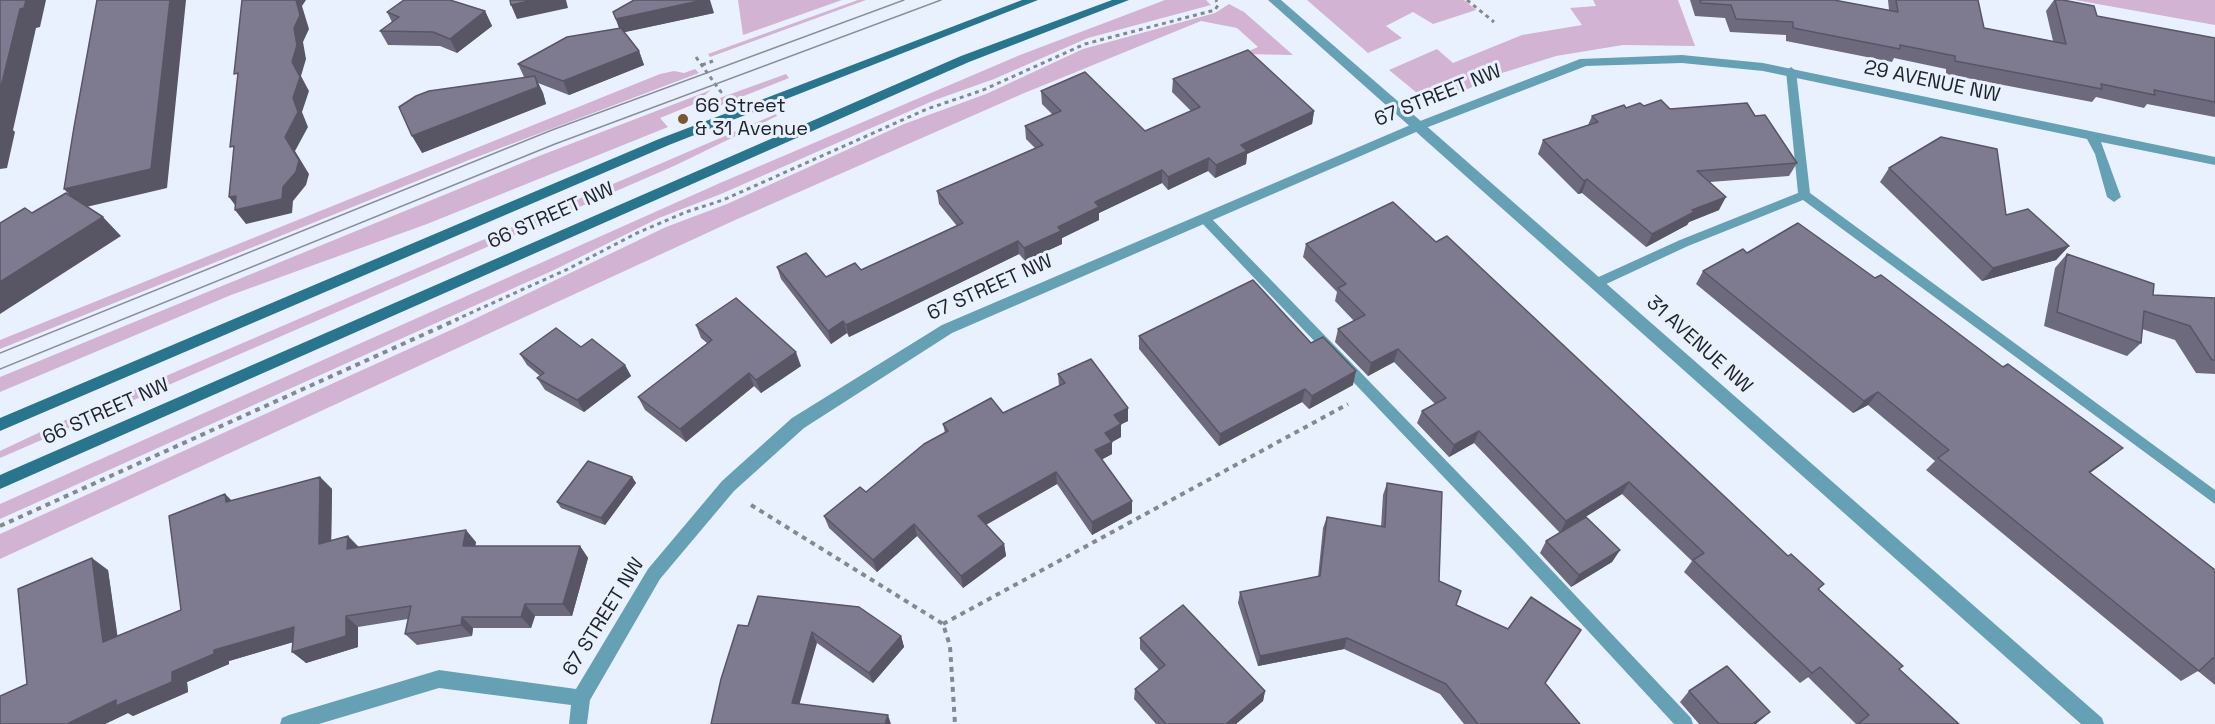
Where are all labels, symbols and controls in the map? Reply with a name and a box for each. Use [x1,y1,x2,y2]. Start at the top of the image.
street label: 29 AVENUE NW [1862,56,2002,108]
street label: 67 STREET NW [1371,60,1505,132]
place label: 66 Street & 31 Avenue [695,95,808,142]
marker: 66 Street & 31 Avenue [676,112,690,126]
street label: 66 STREET NW [484,177,618,255]
street label: 67 STREET NW [924,250,1056,326]
street label: 31 AVENUE NW [1641,291,1757,399]
street label: 66 STREET NW [39,373,173,451]
street label: 67 STREET NW [558,554,650,680]

